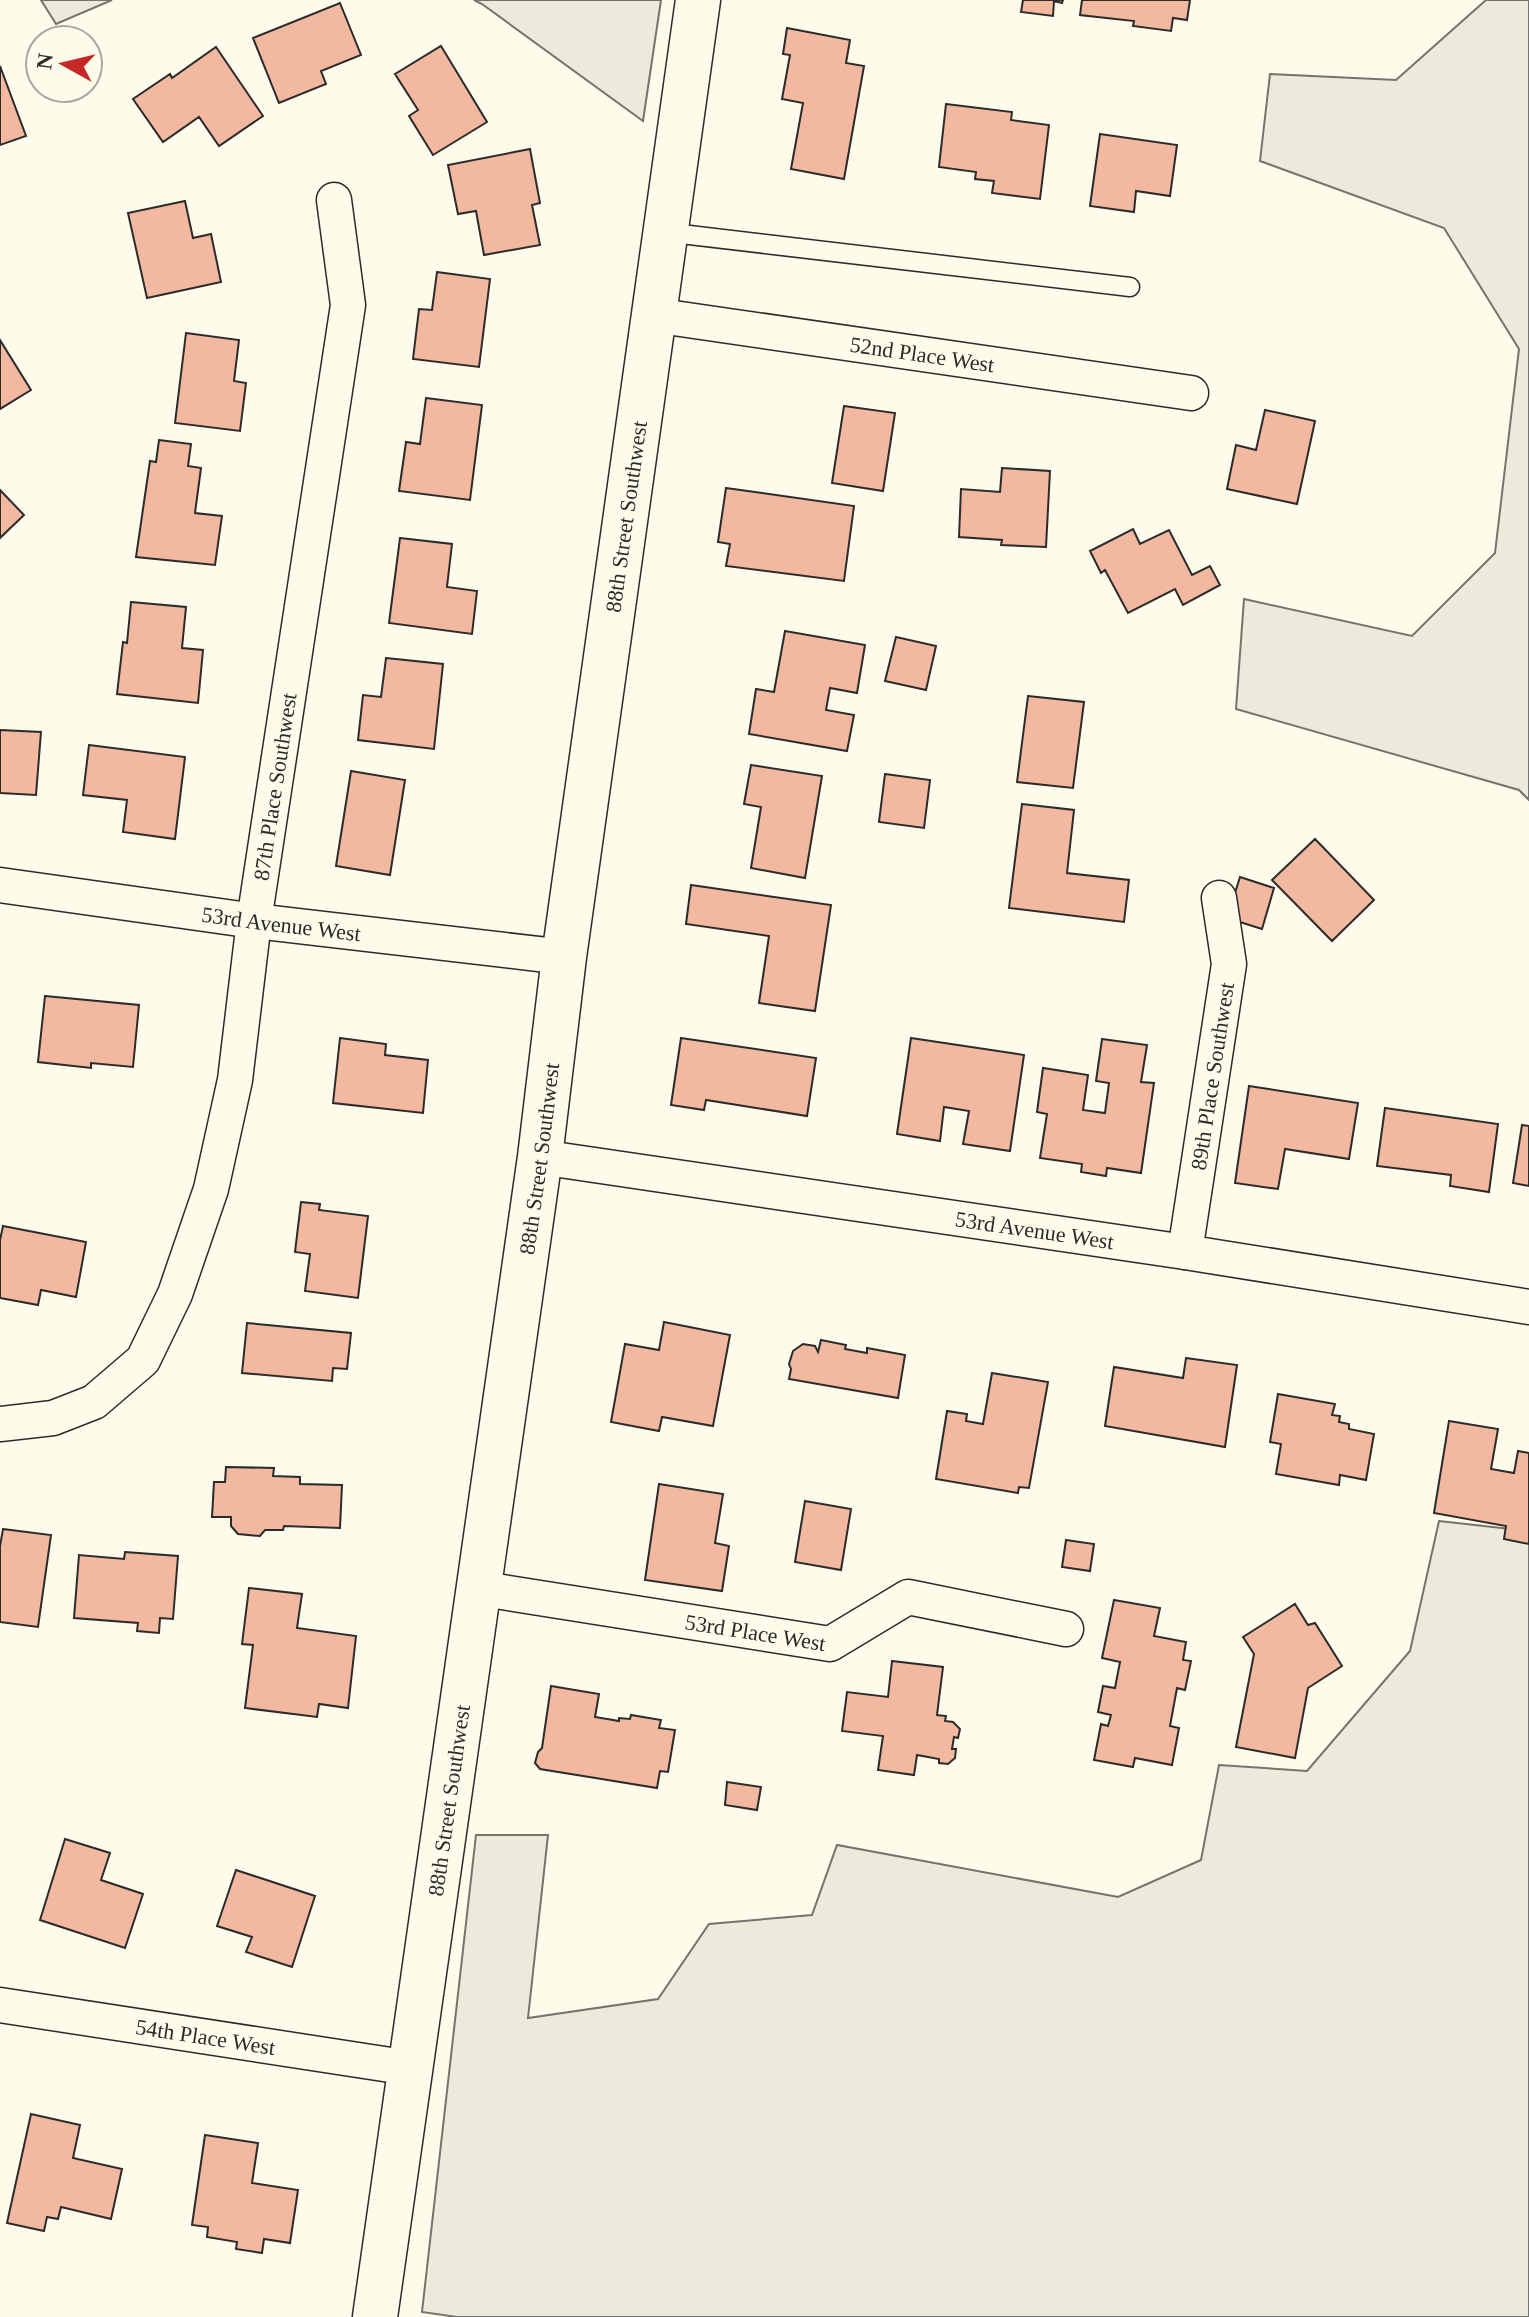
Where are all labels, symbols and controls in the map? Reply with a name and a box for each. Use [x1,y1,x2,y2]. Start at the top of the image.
north arrow [24,24,104,104]
text: N [31,52,58,71]
street label: 52nd Place West [848,331,996,377]
street label: 88th Street Southwest [600,419,651,614]
street label: 87th Place Southwest [248,691,301,882]
street label: 53rd Avenue West [200,901,362,946]
street label: 89th Place Southwest [1185,980,1239,1172]
street label: 88th Street Southwest [514,1061,564,1256]
street label: 53rd Avenue West [954,1206,1116,1254]
street label: 53rd Place West [683,1609,828,1656]
street label: 88th Street Southwest [423,1703,474,1898]
street label: 54th Place West [134,2014,277,2060]

